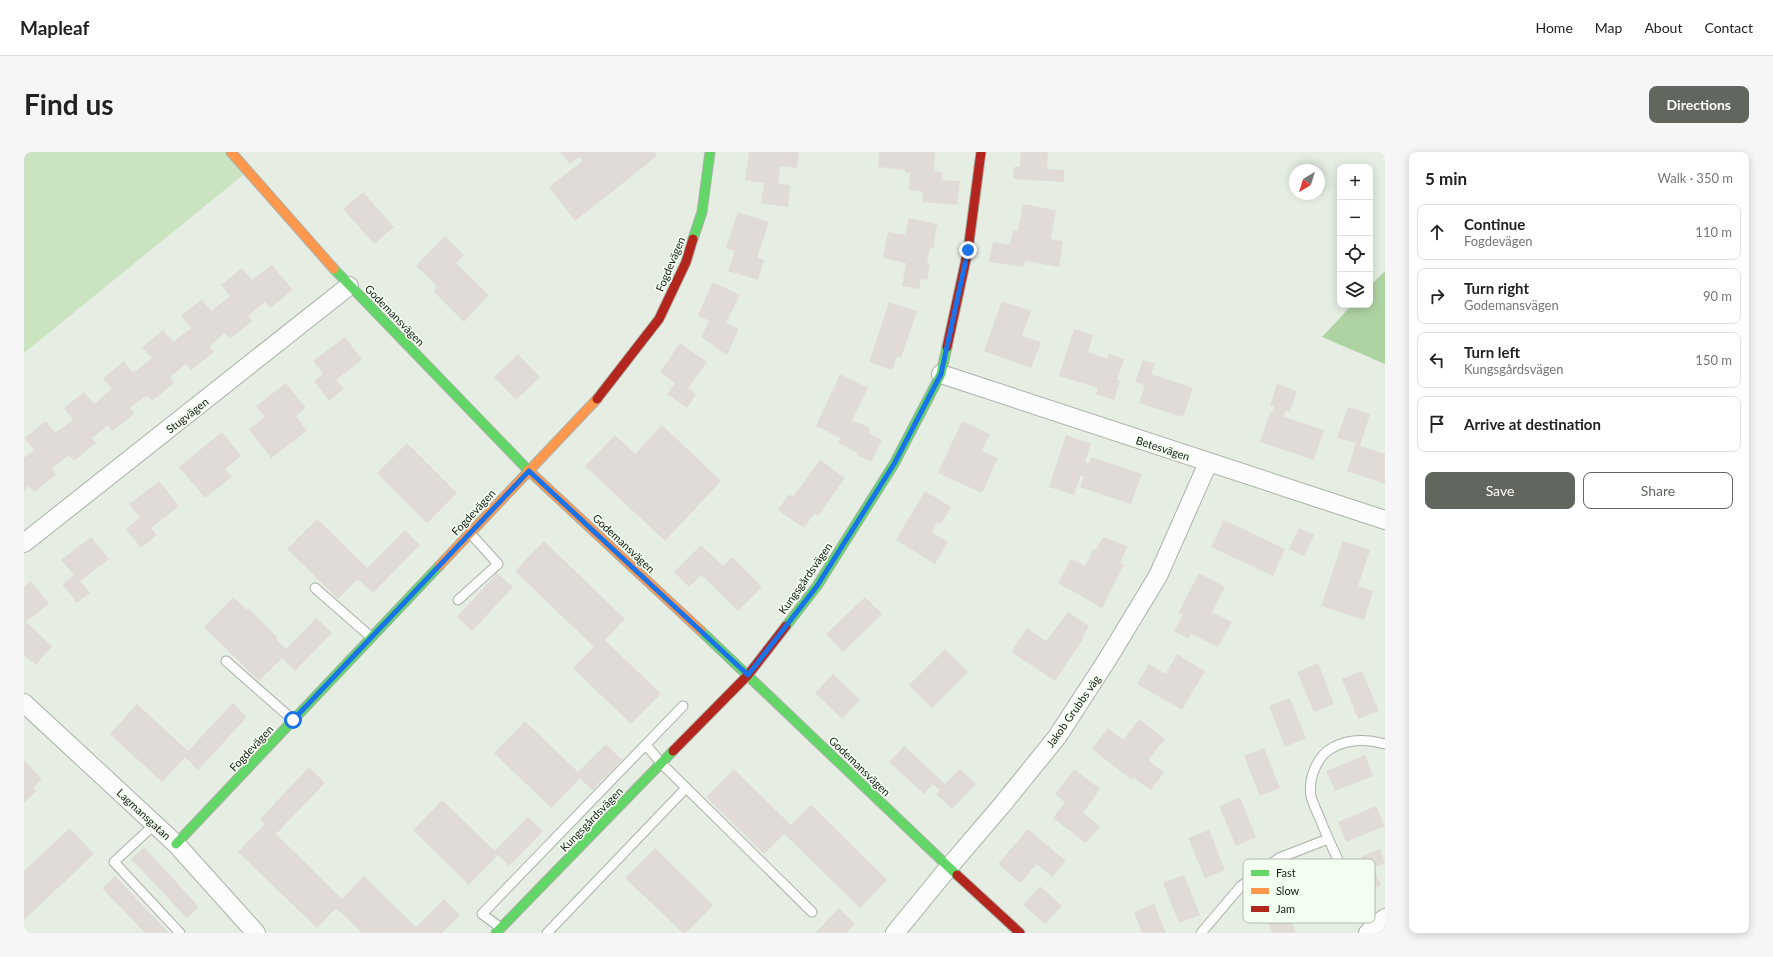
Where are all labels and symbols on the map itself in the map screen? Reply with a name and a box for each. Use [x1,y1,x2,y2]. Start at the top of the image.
north arrow [1289,164,1325,200]
street label: Fogdevägen [653,235,687,293]
route end [959,241,977,259]
street label: Godemansvägen [362,282,428,348]
street label: Stugvägen [163,394,211,436]
street label: Betesvägen [1134,433,1192,463]
street label: Fogdevägen [448,486,498,538]
street label: Godemansvägen [590,511,658,575]
street label: Kungsgårdsvägen [776,540,834,616]
street label: Jakob Grubbs väg [1043,672,1103,749]
route start [284,711,302,729]
street label: Fogdevägen [226,722,276,774]
street label: Godemansvägen [827,733,893,799]
street label: Kungsgårdsvägen [557,784,625,854]
street label: Lagmansgatan [114,786,174,842]
legend [1243,859,1375,923]
text: Fast [1276,866,1296,879]
text: Slow [1276,884,1300,897]
text: Jam [1276,902,1295,915]

